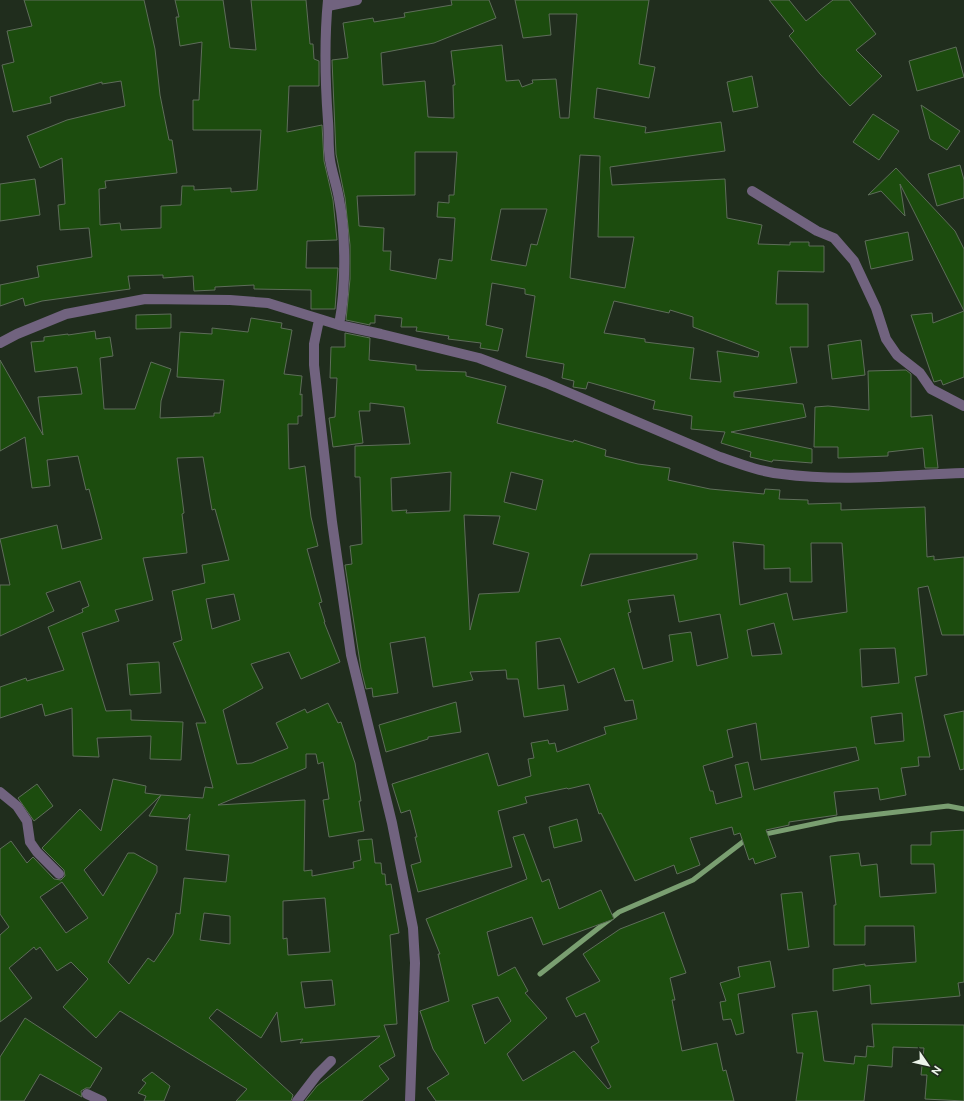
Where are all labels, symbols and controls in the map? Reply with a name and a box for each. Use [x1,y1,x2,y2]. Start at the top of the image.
north arrow [908,1045,948,1085]
text: N [929,1064,944,1078]

